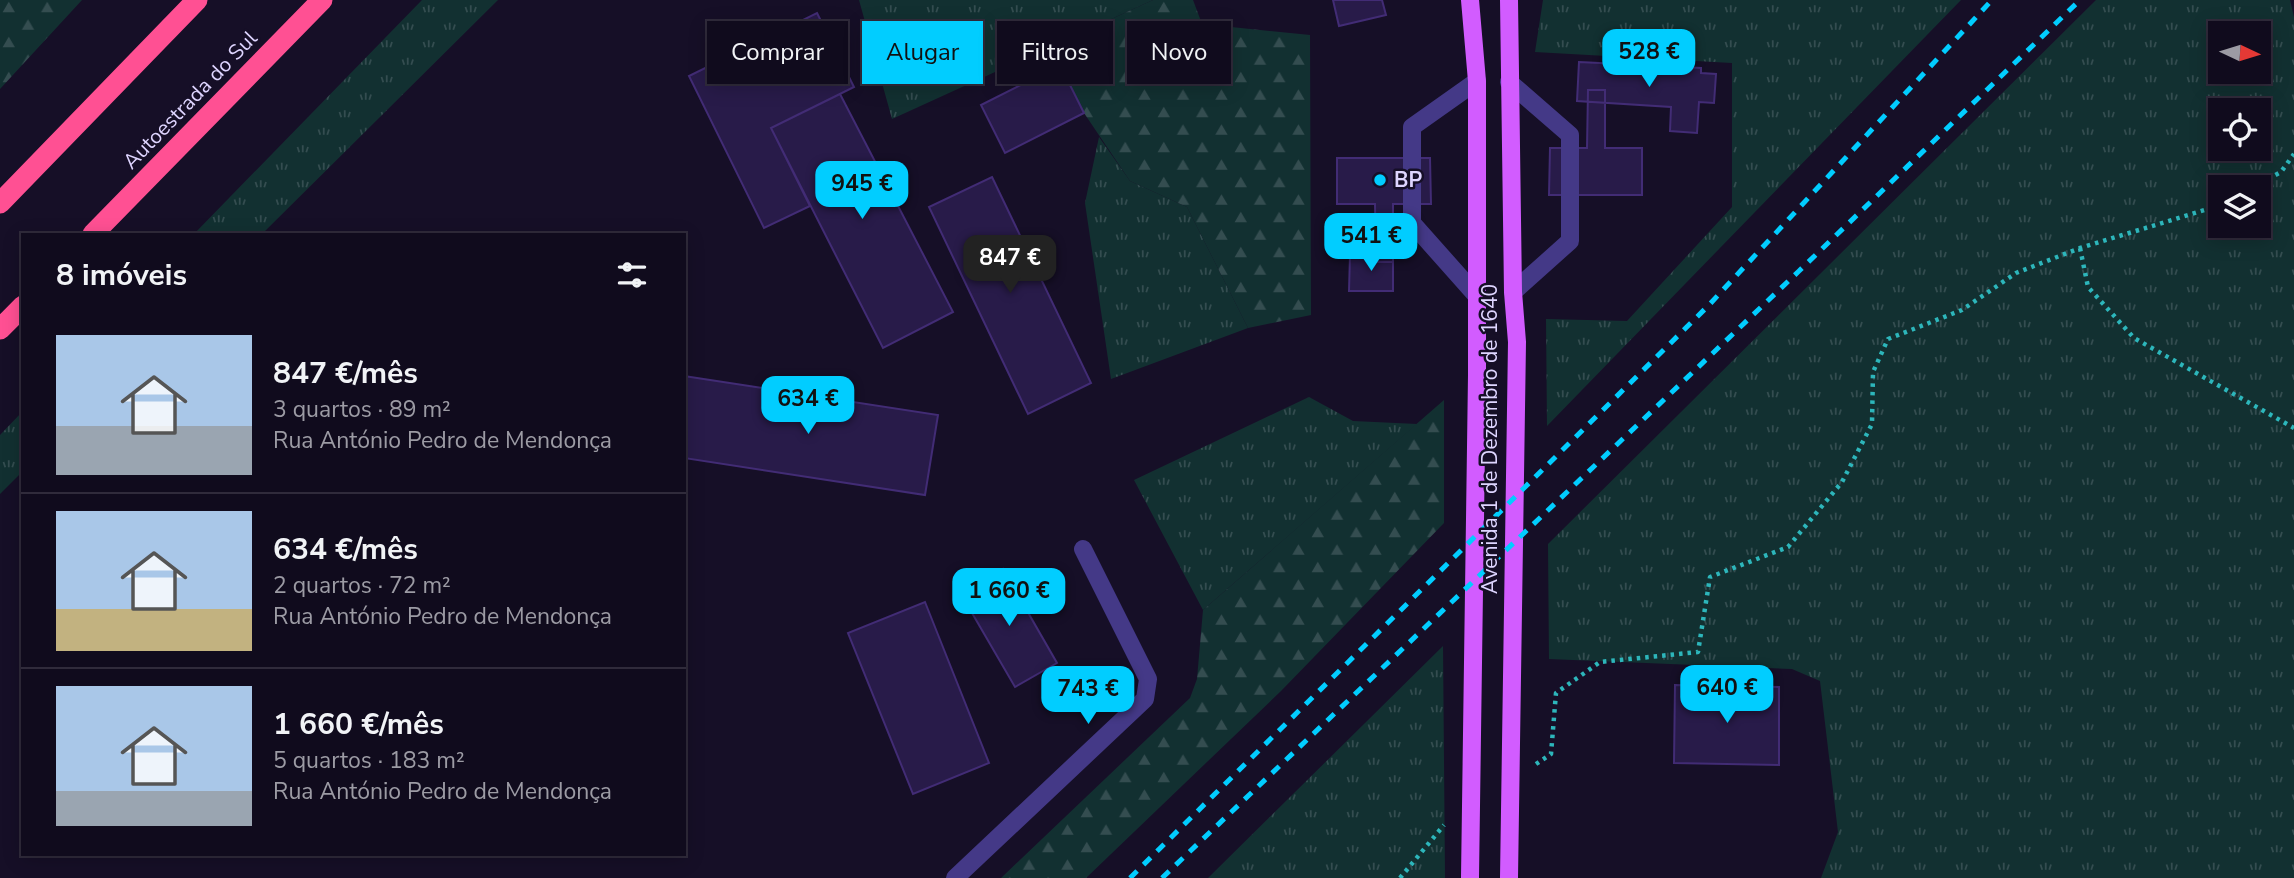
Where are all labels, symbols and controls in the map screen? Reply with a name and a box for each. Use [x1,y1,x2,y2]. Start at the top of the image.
chip: Comprar [707,21,848,84]
chip: Alugar [862,21,983,84]
chip: Filtros [997,21,1113,84]
chip: Novo [1127,21,1231,84]
north arrow [2208,21,2272,84]
map controls [2208,21,2271,238]
street label: Autoestrada do Sul [117,24,264,175]
pin: 528 € [1600,29,1698,89]
text: 528 € [1618,36,1680,67]
button: locate [2208,98,2271,161]
pin: 945 € [813,162,911,221]
place label: BP [1394,166,1422,194]
text: 945 € [831,168,893,199]
marker: BP [1372,172,1388,188]
button: layers [2208,175,2271,238]
pin: 541 € [1322,214,1420,273]
text: 541 € [1340,220,1402,251]
pin: 847 € [961,236,1059,295]
text: 847 € [979,242,1041,273]
text: 8 imóveis [56,255,187,296]
icon: filters [613,256,651,294]
street label: Avenida 1 de Dezembro de 1640 [1476,284,1504,594]
text: 847 €/mês [273,353,418,394]
icon: home [112,363,196,447]
pin: 634 € [759,376,857,436]
text: 634 € [777,383,839,414]
text: 3 quartos · 89 m² [273,394,451,425]
text: Rua António Pedro de Mendonça [273,425,612,456]
text: 634 €/mês [273,529,418,570]
icon: home [112,539,196,623]
pin: 1 660 € [944,568,1074,628]
text: 2 quartos · 72 m² [273,570,451,601]
text: 1 660 € [968,575,1050,606]
text: Rua António Pedro de Mendonça [273,601,612,632]
pin: 743 € [1039,666,1137,726]
pin: 640 € [1678,666,1776,725]
text: 640 € [1696,672,1758,703]
text: 743 € [1057,673,1119,704]
text: 1 660 €/mês [273,704,444,745]
icon: home [112,714,196,798]
text: 5 quartos · 183 m² [273,745,465,776]
text: Rua António Pedro de Mendonça [273,776,612,807]

